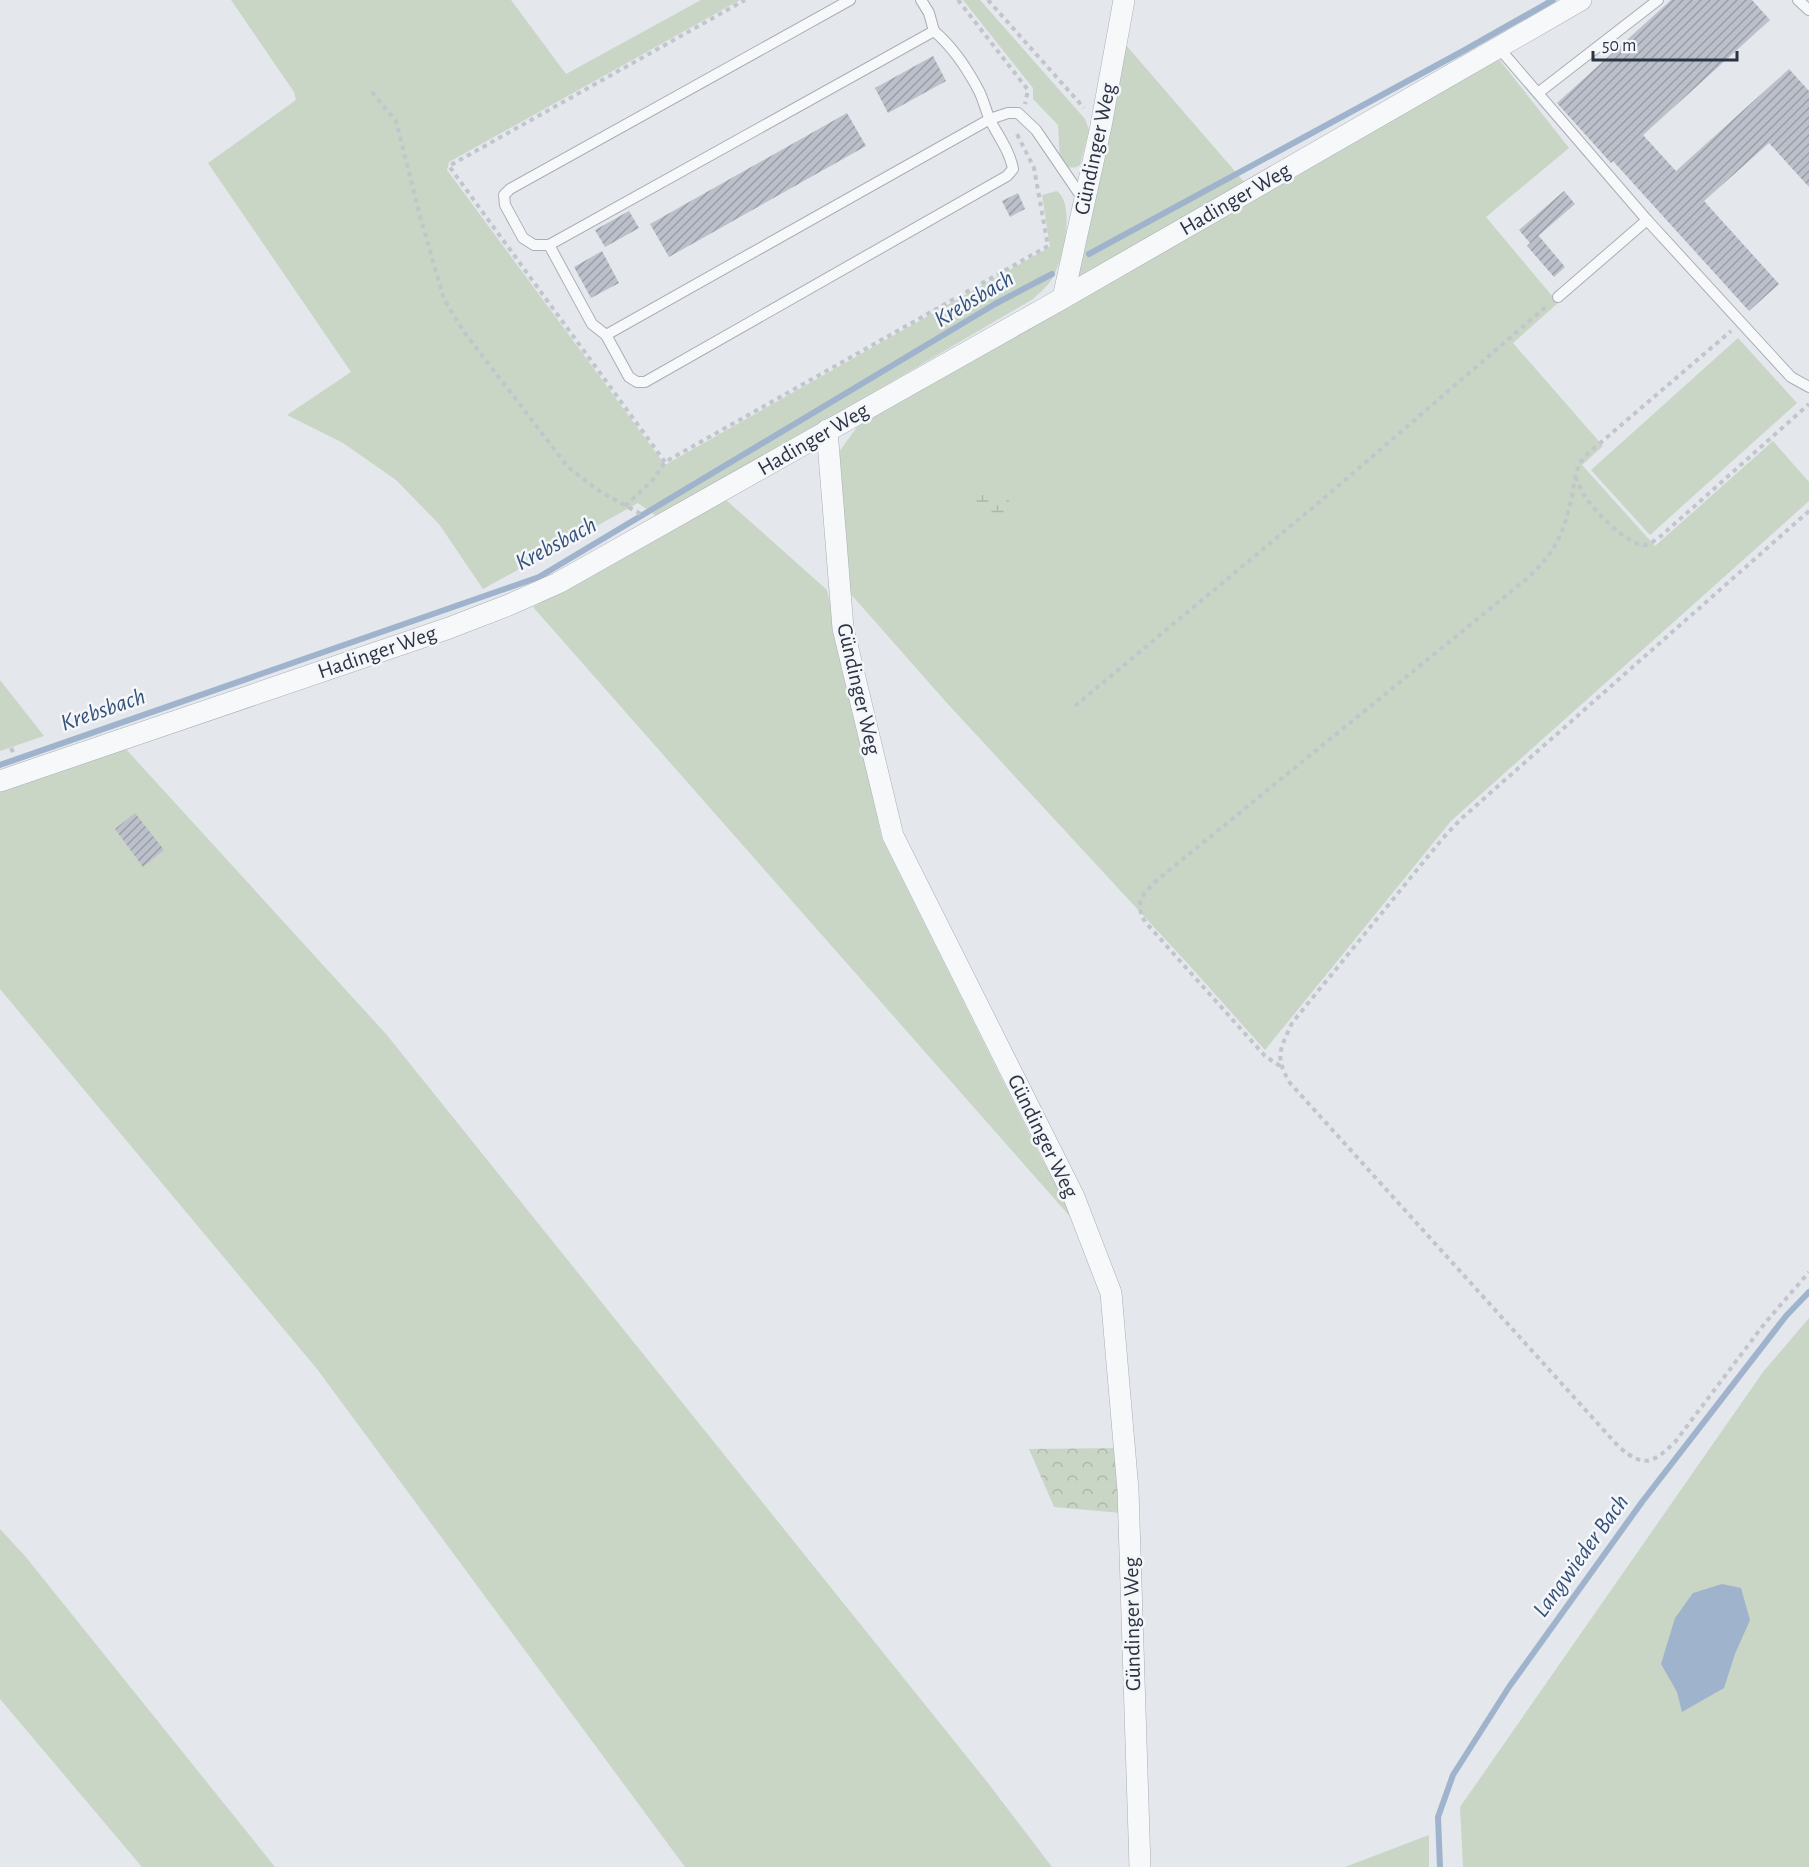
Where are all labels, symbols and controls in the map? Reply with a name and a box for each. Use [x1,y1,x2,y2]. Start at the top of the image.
scale bar [1593,24,1737,62]
text: 50 m [1602,37,1636,55]
street label: Gündinger Weg [1070,81,1120,217]
street label: Hadinger Weg [1176,158,1294,239]
water label: Krebsbach [930,266,1018,332]
street label: Hadinger Weg [754,398,872,479]
water label: Krebsbach [512,513,600,575]
street label: Hadinger Weg [315,621,439,683]
street label: Gündinger Weg [833,621,885,757]
water label: Krebsbach [58,684,148,736]
street label: Gündinger Weg [1004,1071,1082,1201]
water label: Langwieder Bach [1529,1490,1633,1622]
street label: Gündinger Weg [1120,1556,1144,1691]

